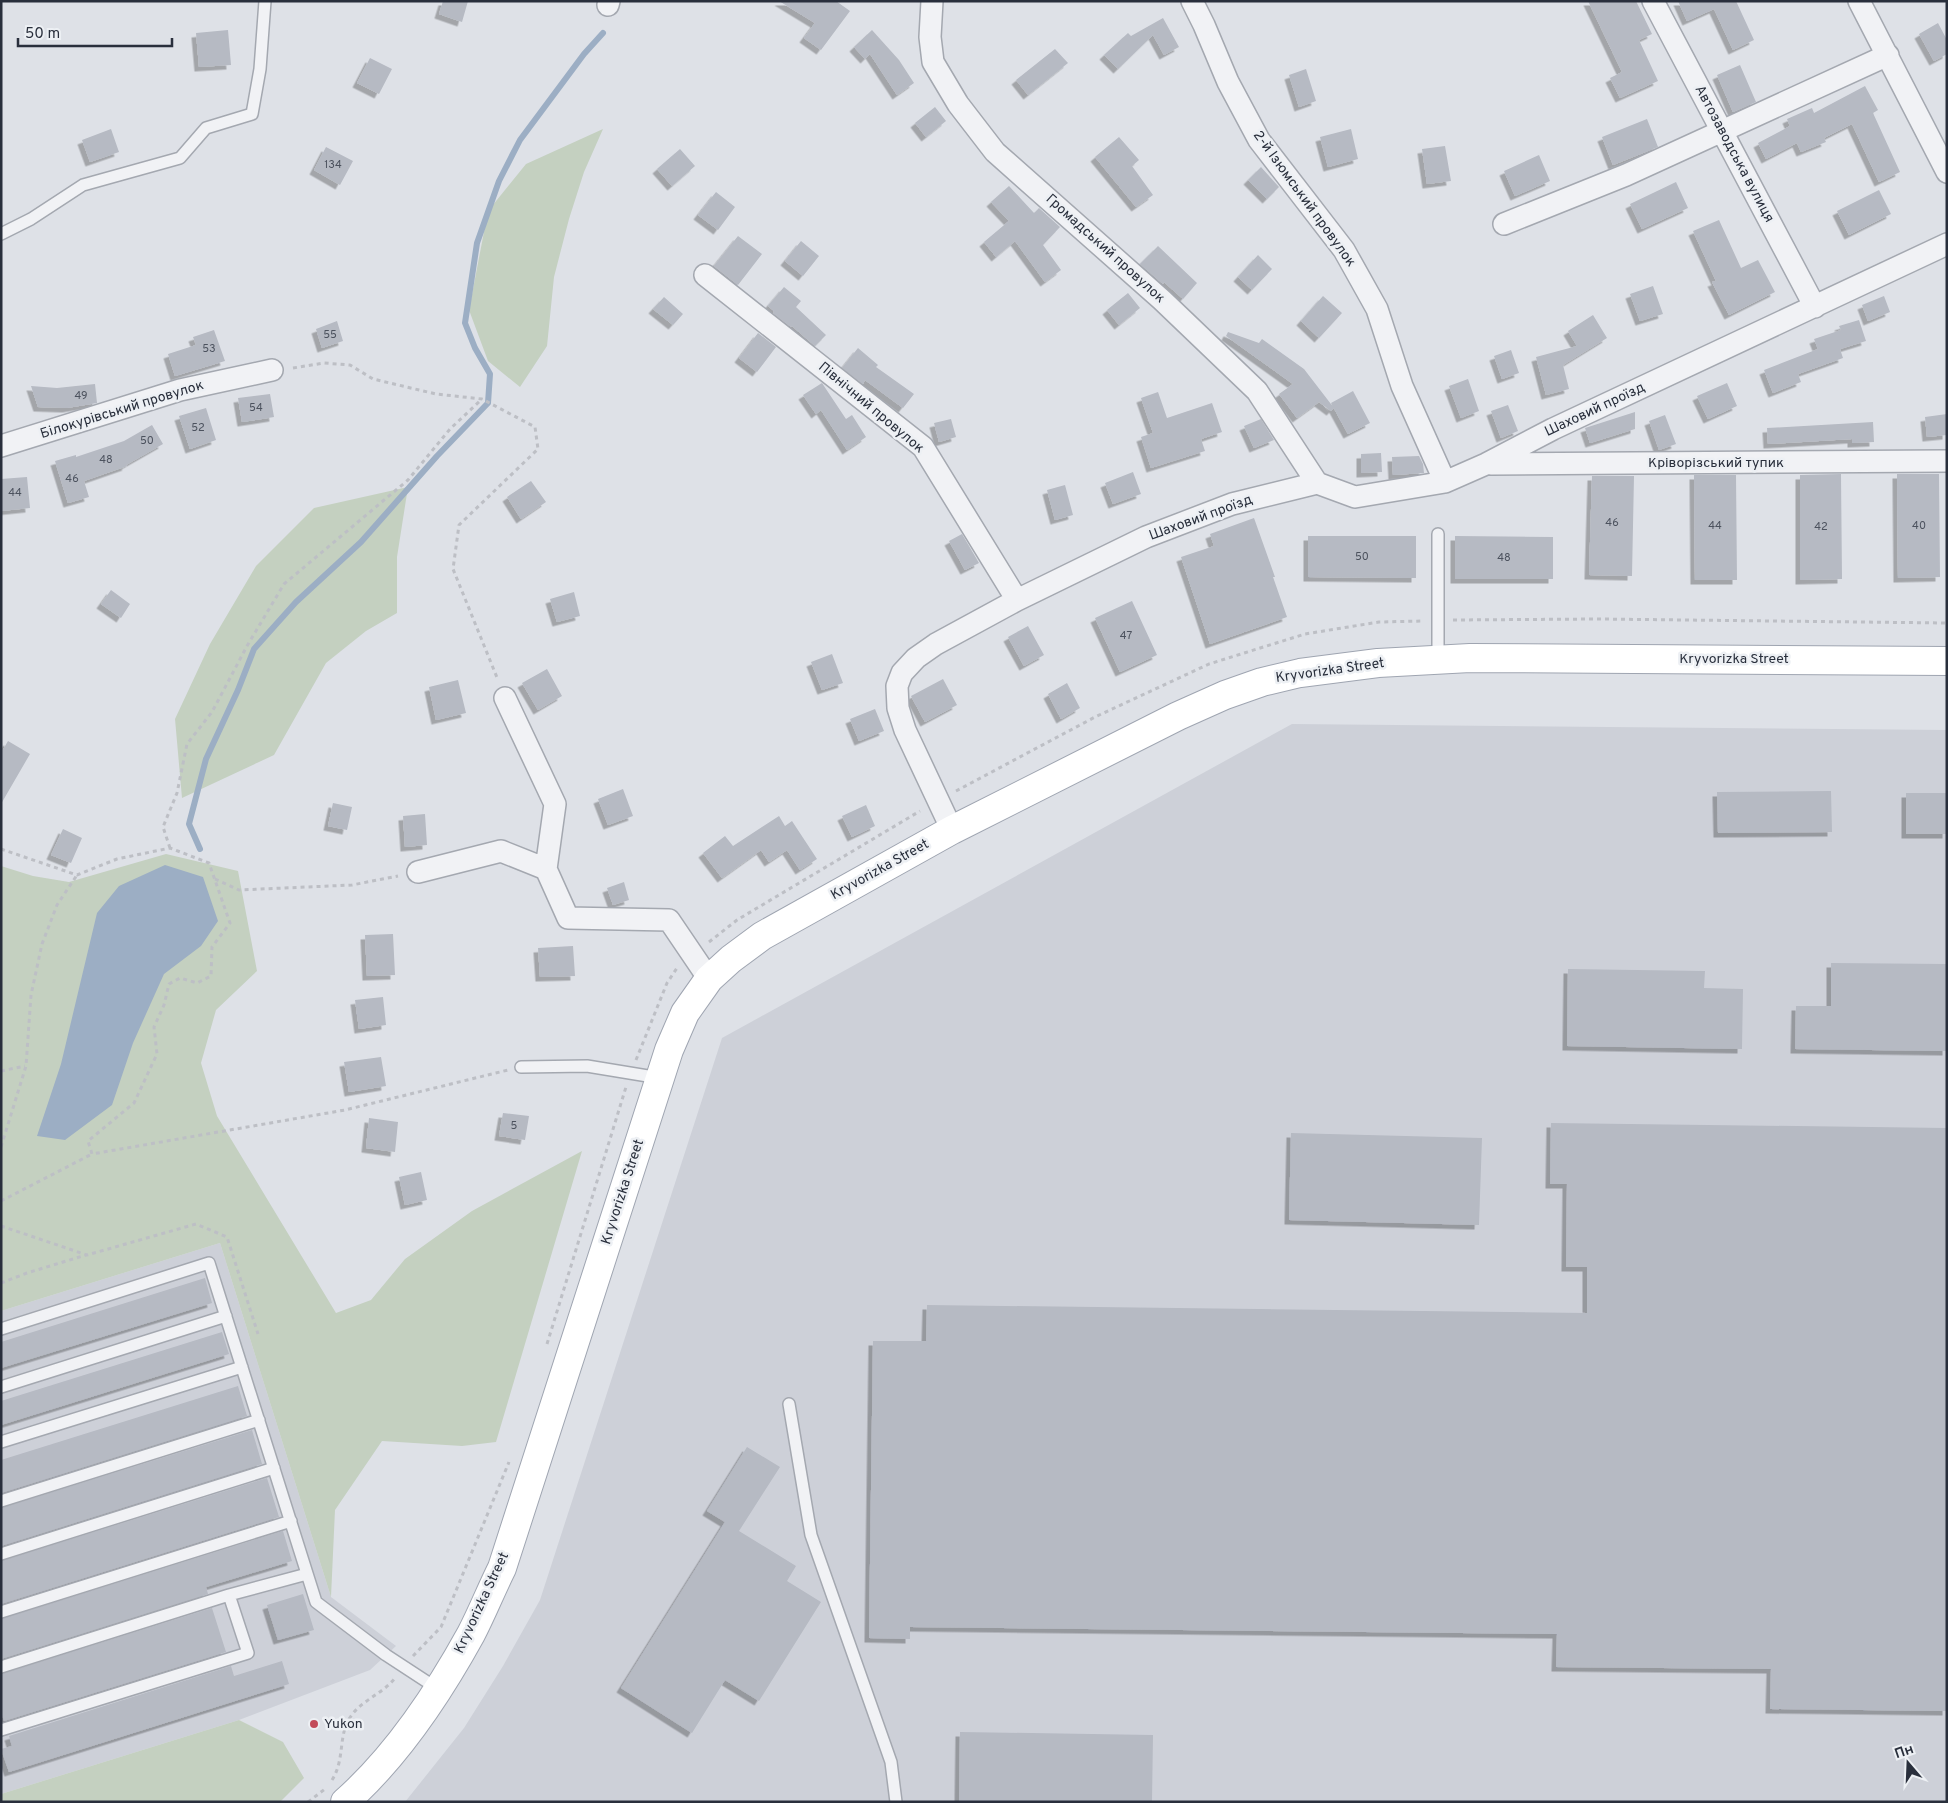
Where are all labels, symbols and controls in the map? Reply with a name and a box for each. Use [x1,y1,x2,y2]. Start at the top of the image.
scale bar [18,15,171,47]
text: 50 m [25,25,60,44]
street label: Автозаводська вулиця [1691,82,1777,226]
street label: 2-й Ізюмський провулок [1249,128,1359,270]
house number: 134 [324,158,342,172]
street label: Громадський провулок [1042,191,1168,307]
house number: 55 [323,328,337,342]
house number: 53 [202,342,216,356]
street label: Північний провулок [815,359,927,457]
street label: Білокурівський провулок [38,377,206,443]
street label: Шаховий проїзд [1542,379,1648,441]
house number: 49 [74,389,88,403]
house number: 54 [249,401,263,415]
house number: 52 [191,421,205,435]
house number: 50 [140,434,154,448]
house number: 48 [99,453,113,467]
street label: Кріворізський тупик [1648,455,1784,472]
house number: 46 [65,472,79,486]
house number: 44 [8,486,22,500]
street label: Шаховий проїзд [1147,491,1255,545]
house number: 46 [1605,516,1619,530]
house number: 44 [1708,519,1722,533]
house number: 40 [1912,519,1926,533]
house number: 42 [1814,520,1828,534]
house number: 50 [1355,550,1369,564]
house number: 48 [1497,551,1511,565]
house number: 47 [1120,629,1132,643]
street label: Kryvorizka Street [1679,651,1789,668]
street label: Kryvorizka Street [1274,655,1386,687]
street label: Kryvorizka Street [828,836,932,904]
house number: 5 [511,1119,518,1133]
street label: Kryvorizka Street [598,1137,648,1247]
street label: Kryvorizka Street [451,1550,513,1656]
place label: Yukon [324,1716,363,1733]
marker: Yukon [308,1718,320,1730]
north arrow [1883,1738,1933,1788]
text: Пн [1893,1741,1916,1763]

